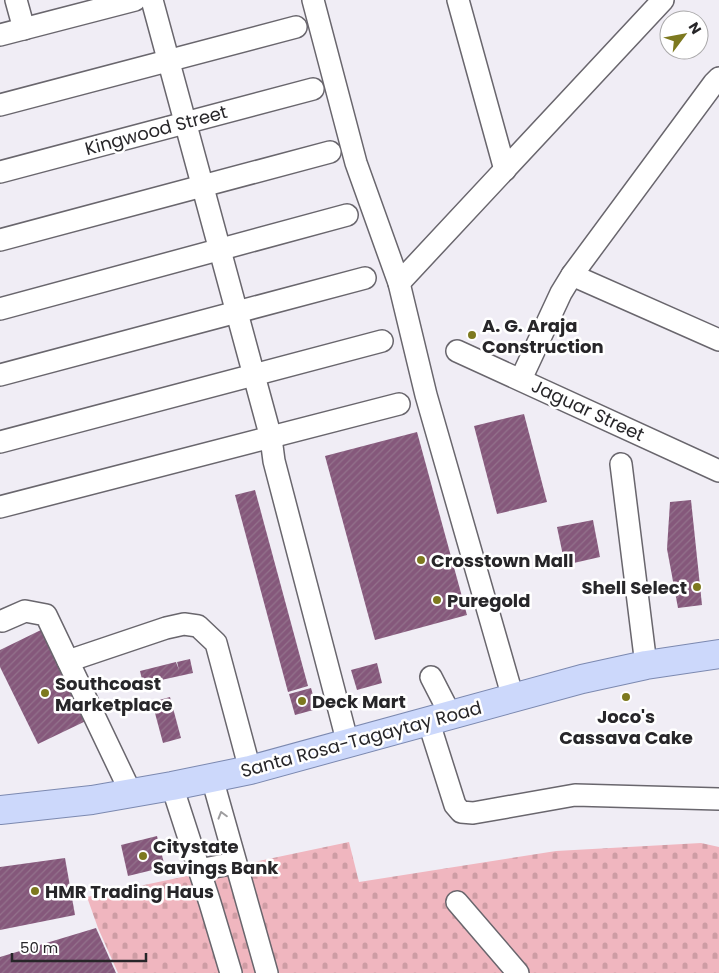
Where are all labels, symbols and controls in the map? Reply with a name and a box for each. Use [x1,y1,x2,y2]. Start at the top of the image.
north arrow [659,10,709,60]
text: N [684,18,706,38]
street label: Kingwood Street [82,99,230,161]
place label: A. G. Araja Construction [482,313,604,359]
marker: A. G. Araja Construction [466,329,478,341]
street label: Jaguar Street [528,373,648,447]
place label: Crosstown Mall [431,548,574,573]
marker: Crosstown Mall [415,554,427,566]
place label: Shell Select [582,575,687,600]
marker: Shell Select [691,581,703,593]
place label: Puregold [447,588,530,613]
marker: Puregold [431,594,443,606]
place label: Southcoast Marketplace [55,671,173,717]
marker: Southcoast Marketplace [39,687,51,699]
place label: Deck Mart [312,689,406,714]
marker: Joco's Cassava Cake [620,691,632,703]
street label: Santa Rosa-Tagaytay Road [238,695,484,783]
marker: Deck Mart [296,695,308,707]
place label: Joco's Cassava Cake [559,704,693,750]
one-way arrow [218,811,228,819]
place label: Citystate Savings Bank [153,834,279,880]
marker: Citystate Savings Bank [137,850,149,862]
place label: HMR Trading Haus [45,879,214,904]
marker: HMR Trading Haus [29,885,41,897]
scale bar [12,930,146,962]
text: 50 m [20,937,58,958]

